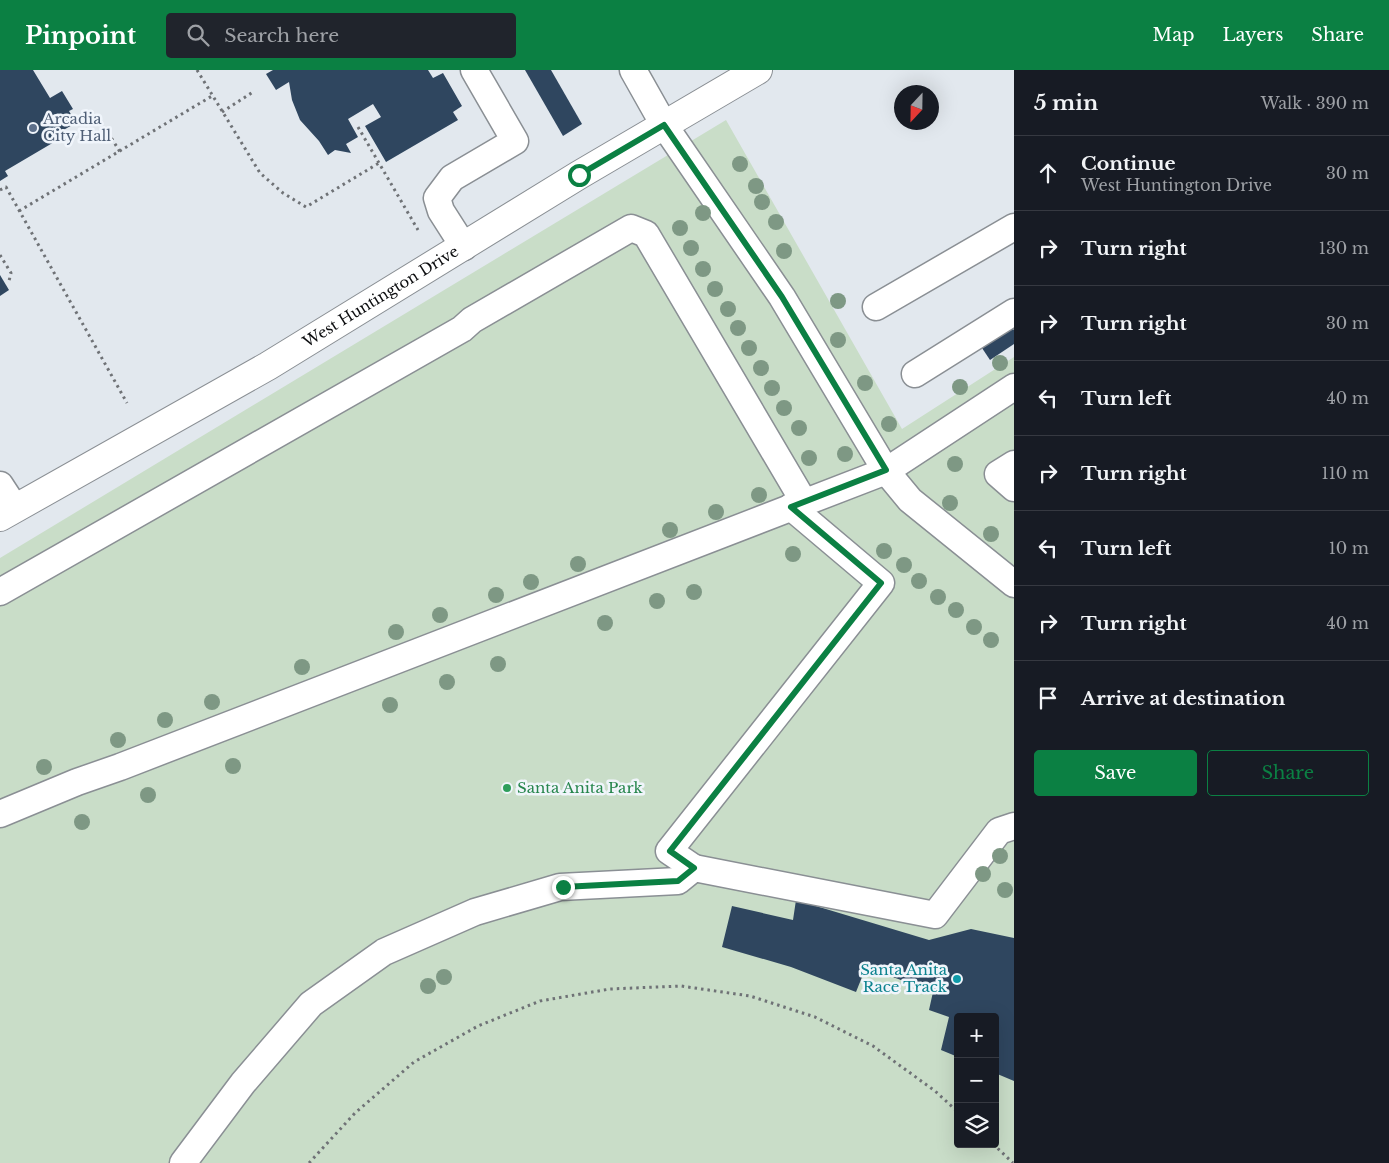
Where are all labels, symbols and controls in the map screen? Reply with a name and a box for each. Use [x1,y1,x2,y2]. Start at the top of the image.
search box [166,13,516,58]
text: Pinpoint [25,21,136,50]
icon: search [184,21,212,49]
text: Search here [224,24,339,47]
text: Map [1153,24,1194,46]
text: Layers [1222,24,1283,46]
text: Share [1311,24,1364,46]
north arrow [894,85,939,130]
text: 5 min [1034,90,1098,116]
text: Walk · 390 m [1261,93,1369,113]
place label: Arcadia City Hall [42,109,111,145]
marker: Arcadia City Hall [27,122,39,134]
text: Continue [1081,152,1176,175]
icon: ahead [1034,159,1062,187]
text: 30 m [1326,163,1369,183]
route start [568,164,591,187]
text: West Huntington Drive [1081,175,1272,195]
icon: right [1034,234,1062,262]
text: Turn right [1081,237,1187,260]
text: 130 m [1319,238,1369,258]
street label: West Huntington Drive [298,241,462,352]
icon: right [1034,309,1062,337]
text: Turn right [1081,312,1187,335]
text: 30 m [1326,313,1369,333]
icon: left [1034,384,1062,412]
text: Turn left [1081,387,1172,410]
text: 40 m [1326,388,1369,408]
icon: right [1034,459,1062,487]
text: Turn right [1081,462,1187,485]
text: 110 m [1322,463,1369,483]
icon: left [1034,534,1062,562]
text: Turn left [1081,537,1172,560]
text: 10 m [1329,538,1369,558]
icon: right [1034,609,1062,637]
text: Turn right [1081,612,1187,635]
text: 40 m [1326,613,1369,633]
icon: arrive [1034,684,1062,712]
text: Arrive at destination [1081,687,1285,710]
button: Save [1034,750,1197,796]
button: Share [1207,750,1369,796]
place label: Santa Anita Park [517,778,644,797]
marker: Santa Anita Park [501,782,513,794]
route end [552,876,575,899]
place label: Santa Anita Race Track [860,960,948,996]
marker: Santa Anita Race Track [951,973,963,985]
map controls [954,1013,999,1148]
button: + [954,1013,999,1058]
button: − [954,1058,999,1103]
button: layers [954,1103,999,1148]

